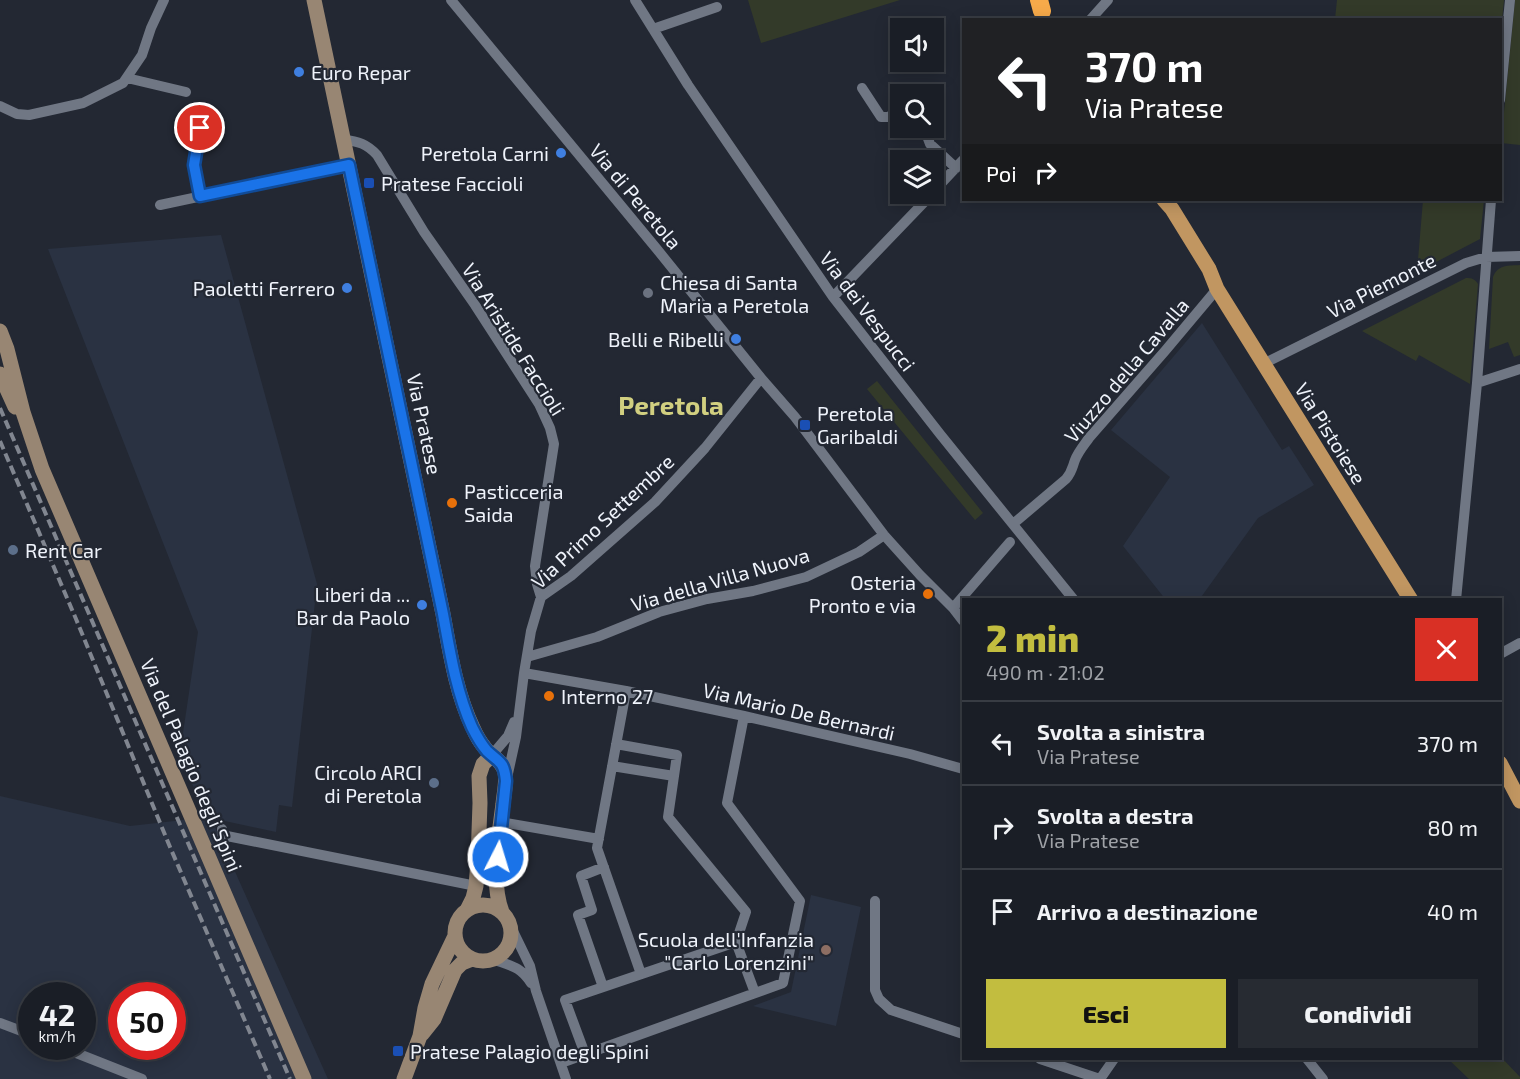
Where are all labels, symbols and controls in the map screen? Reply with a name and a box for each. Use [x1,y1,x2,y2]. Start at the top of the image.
map controls [890,18,944,204]
button: sound [890,18,944,72]
text: 370 m [1085,40,1204,90]
icon: left [986,42,1064,120]
place label: Euro Repar [311,60,411,84]
marker: Euro Repar [292,65,306,79]
button: search [890,84,944,138]
text: Via Pratese [1085,91,1224,123]
pin [174,102,225,153]
icon: arrive [183,111,216,144]
street label: Via di Peretola [585,138,687,254]
place label: Peretola Carni [421,141,549,165]
marker: Peretola Carni [554,146,568,160]
button: layers [890,150,944,204]
icon: right [1029,156,1062,189]
text: Poi [986,160,1017,186]
place label: Pratese Faccioli [381,171,523,195]
marker: Pratese Faccioli [362,176,376,190]
street label: Via dei Vespucci [815,247,921,375]
street label: Via Piemonte [1323,247,1439,323]
street label: Via Aristide Faccioli [457,259,571,419]
place label: Chiesa di Santa Maria a Peretola [660,270,809,317]
place label: Paoletti Ferrero [193,276,335,300]
marker: Paoletti Ferrero [340,281,354,295]
marker: Chiesa di Santa Maria a Peretola [641,286,655,300]
street label: Viuzzo della Cavalla [1059,293,1193,447]
place label: Belli e Ribelli [608,327,724,351]
marker: Belli e Ribelli [729,332,743,346]
street label: Via Pratese [403,371,447,477]
street label: Via Pistoiese [1290,378,1372,488]
district label: Peretola [618,389,724,420]
place label: Peretola Garibaldi [817,401,898,448]
marker: Peretola Garibaldi [798,418,812,432]
street label: Via Primo Settembre [526,449,678,593]
place label: Pasticceria Saida [464,479,563,526]
marker: Pasticceria Saida [445,496,459,510]
place label: Rent Car [25,538,102,562]
street label: Via della Villa Nuova [628,542,812,616]
marker: Rent Car [6,543,20,557]
place label: Osteria Pronto e via [809,570,916,617]
place label: Liberi da ... Bar da Paolo [296,582,410,629]
marker: Osteria Pronto e via [921,587,935,601]
marker: Liberi da ... Bar da Paolo [415,598,429,612]
text: 2 min [986,616,1079,659]
button: close [1415,618,1478,681]
street label: Via del Palagio degli Spini [136,655,248,875]
text: 490 m · 21:02 [986,660,1105,684]
street label: Via Mario De Bernardi [701,677,897,745]
place label: Interno 27 [561,684,653,708]
marker: Interno 27 [542,689,556,703]
text: Svolta a sinistra [1037,718,1205,744]
icon: left [986,727,1019,760]
text: 370 m [1417,730,1478,756]
text: Via Pratese [1037,744,1140,768]
place label: Circolo ARCI di Peretola [314,760,422,807]
marker: Circolo ARCI di Peretola [427,776,441,790]
text: Svolta a destra [1037,802,1194,828]
icon: right [986,811,1019,844]
text: 80 m [1427,814,1478,840]
position arrow [466,825,530,889]
text: Via Pratese [1037,828,1140,852]
icon: arrive [986,895,1019,928]
text: Arrivo a destinazione [1037,898,1258,924]
text: 40 m [1427,898,1478,924]
place label: Scuola dell'Infanzia "Carlo Lorenzini" [638,927,814,974]
marker: Scuola dell'Infanzia "Carlo Lorenzini" [819,943,833,957]
button: Esci [986,979,1226,1048]
button: Condividi [1238,979,1478,1048]
speed limit sign: 50 [108,982,186,1060]
text: 42 [39,996,75,1032]
text: km/h [38,1027,76,1045]
place label: Pratese Palagio degli Spini [410,1039,649,1063]
marker: Pratese Palagio degli Spini [391,1044,405,1058]

